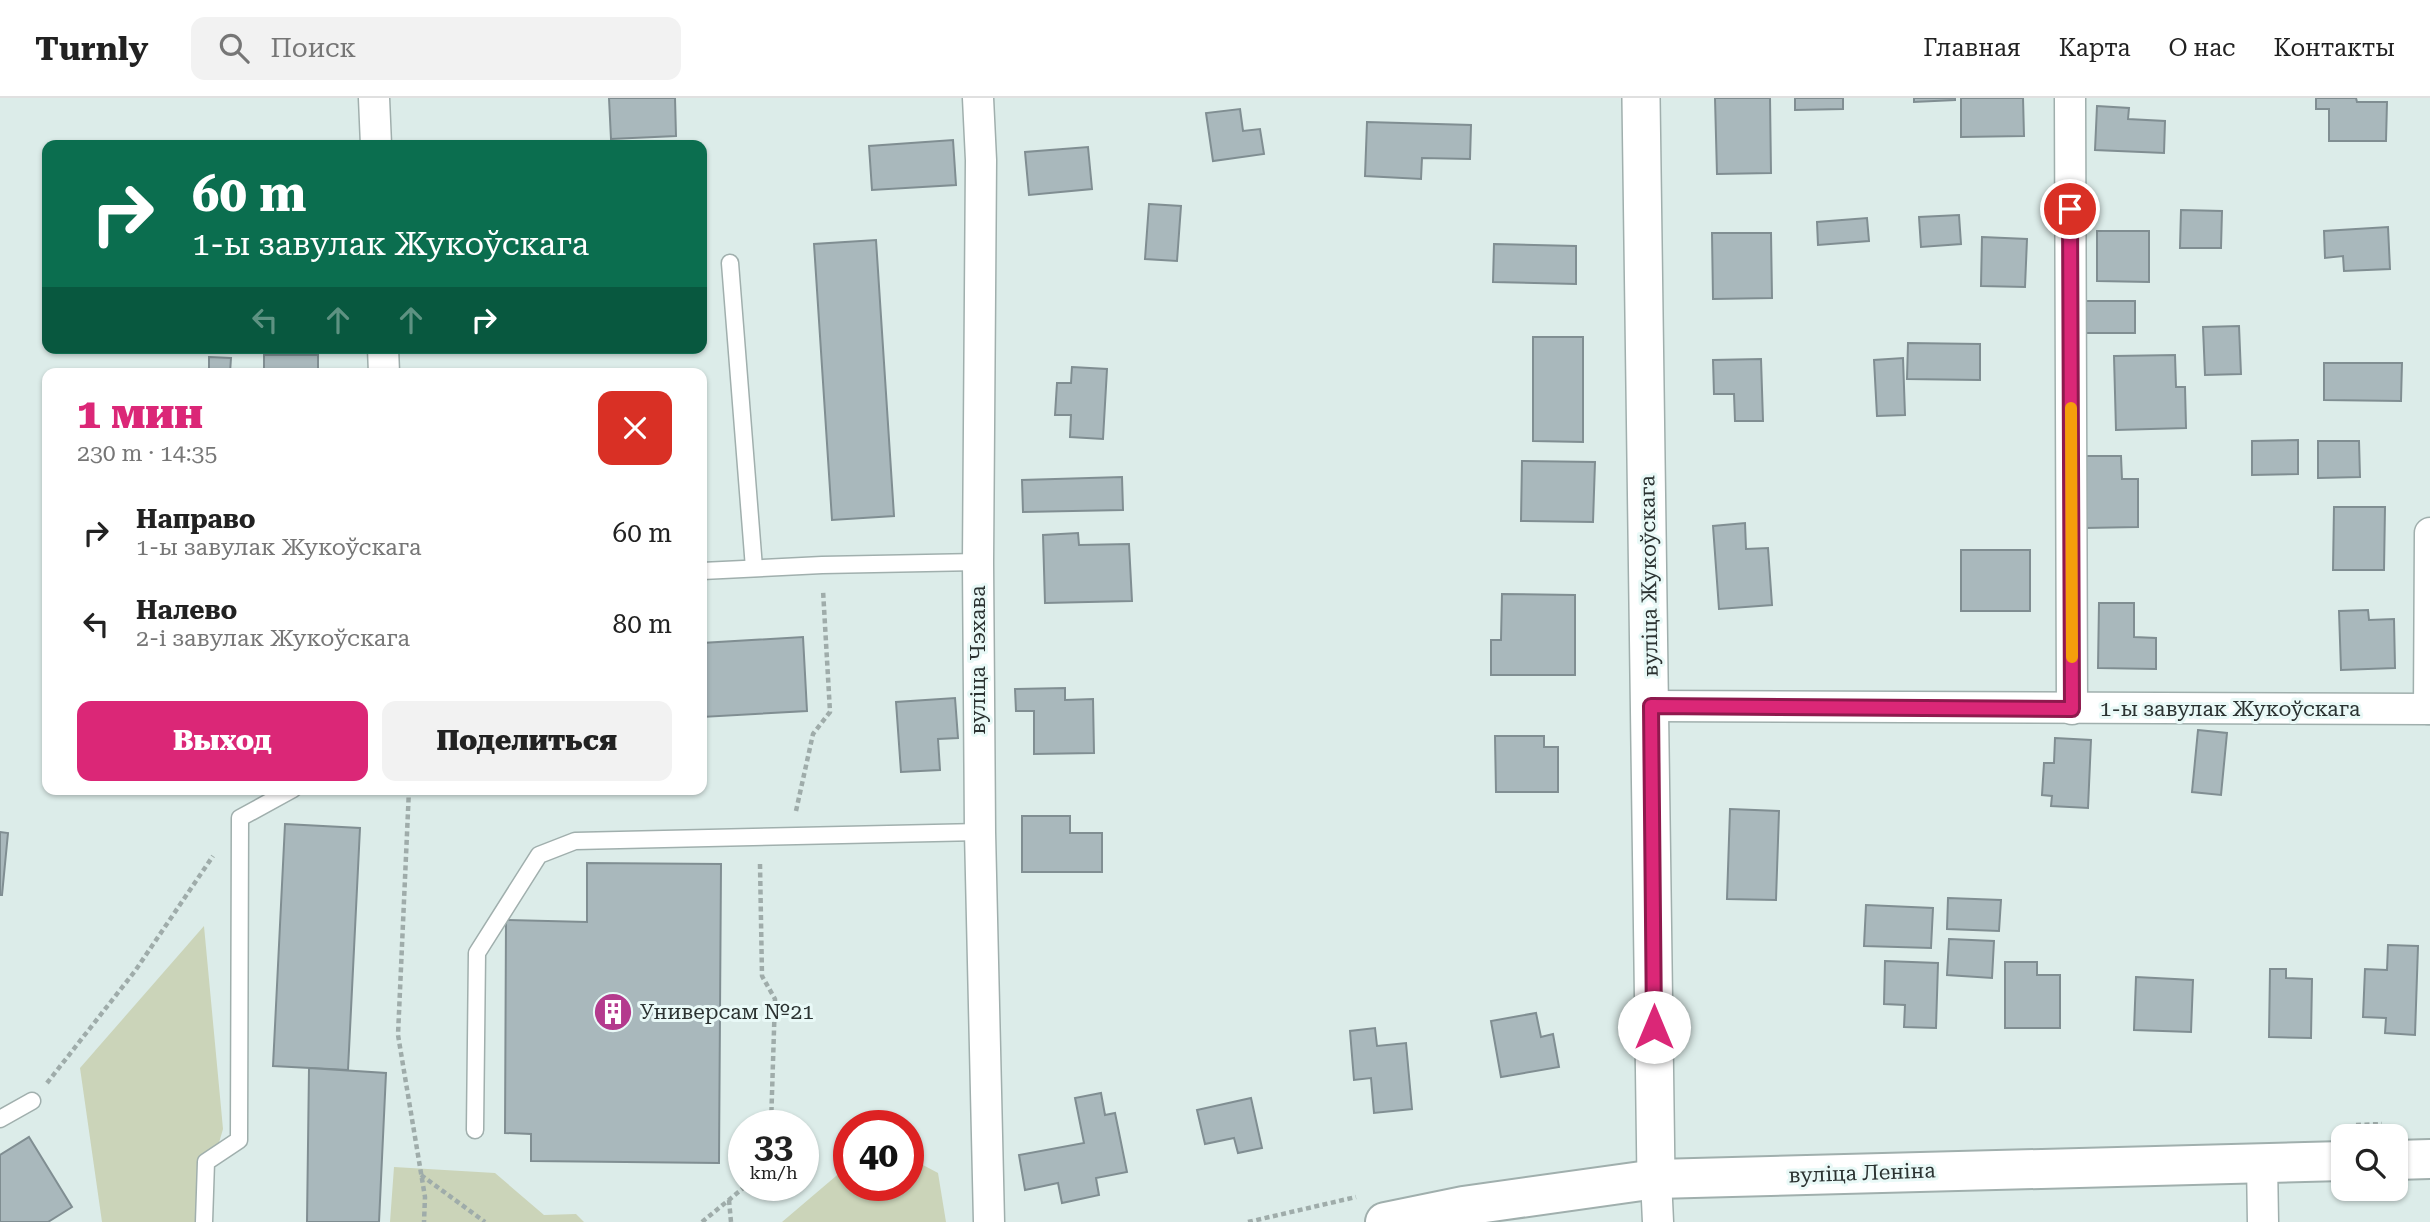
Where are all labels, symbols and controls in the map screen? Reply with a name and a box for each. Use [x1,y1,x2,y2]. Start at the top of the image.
search box [191,17,681,80]
text: Turnly [35,29,149,68]
icon: search [215,29,253,67]
text: Поиск [271,33,356,63]
text: Главная [1923,34,2021,62]
text: Карта [2059,34,2130,62]
text: О нас [2168,34,2235,62]
text: Контакты [2273,34,2395,62]
text: 60 m [192,166,307,223]
icon: right [77,168,168,259]
pin [2040,179,2100,239]
icon: arrive [2051,190,2089,228]
text: 1-ы завулак Жукоўскага [192,225,589,263]
icon: left [246,301,284,339]
icon: ahead [319,301,357,339]
icon: ahead [392,301,430,339]
icon: right [465,301,503,339]
text: 1 мин [77,389,203,438]
button: close [598,391,672,465]
text: 230 m · 14:35 [77,440,217,467]
street label: вуліца Жукоўскага [1635,474,1663,677]
text: Направо [136,504,256,534]
icon: right [77,514,115,552]
text: 60 m [613,518,672,548]
text: 1-ы завулак Жукоўскага [136,534,421,561]
street label: вуліца Чэхава [966,585,990,735]
text: Налево [136,595,237,625]
icon: left [77,605,115,643]
text: 80 m [613,609,672,639]
text: 2-і завулак Жукоўскага [136,625,410,652]
street label: 1-ы завулак Жукоўскага [2100,697,2361,721]
button: Выход [77,701,368,781]
button: Поделиться [382,701,672,781]
position arrow [1617,990,1691,1064]
building icon: Универсам №21 [592,991,634,1033]
place label: Универсам №21 [640,1000,814,1024]
speed limit sign: 40 [833,1110,924,1201]
map controls [2331,1124,2408,1201]
button: search [2331,1124,2408,1201]
text: 33 [754,1126,793,1167]
street label: вуліца Леніна [1788,1158,1937,1188]
text: km/h [749,1162,798,1183]

